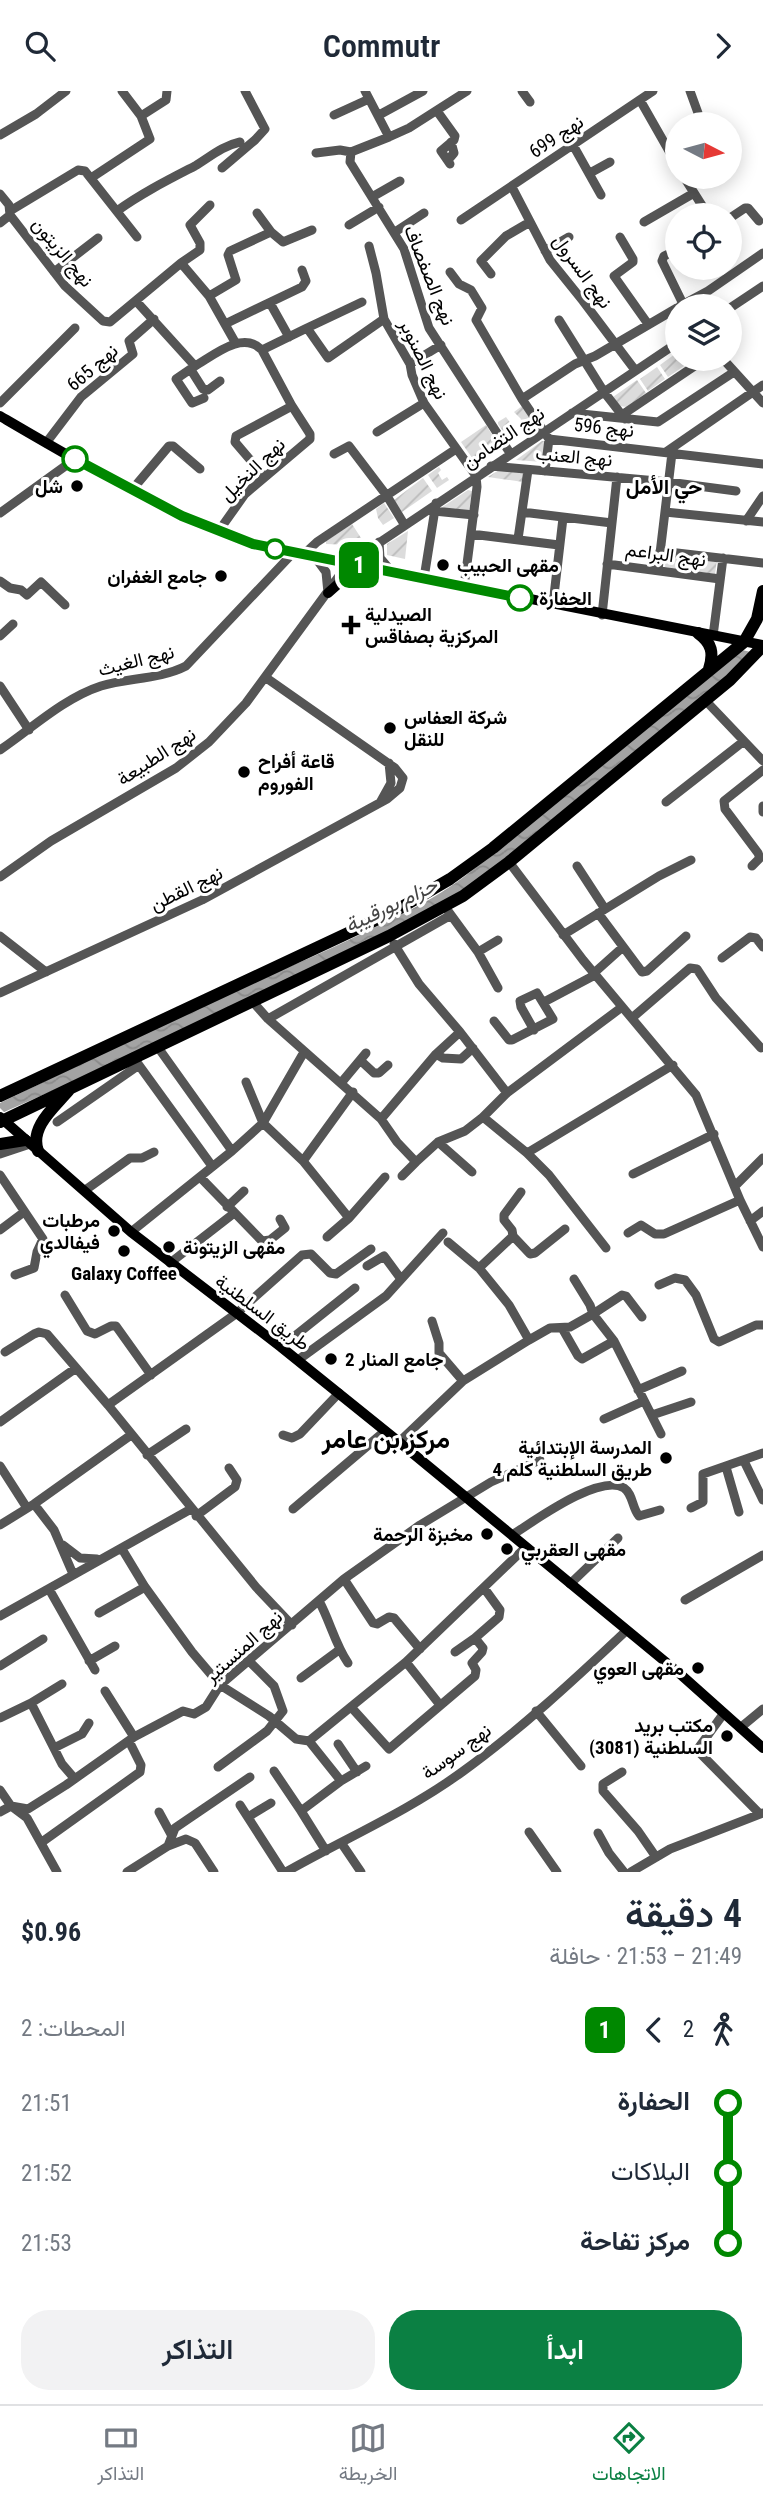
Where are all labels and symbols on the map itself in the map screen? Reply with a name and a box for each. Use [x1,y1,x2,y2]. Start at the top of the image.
street label: نهج 699 [525,110,589,165]
north arrow [665,112,742,189]
street label: نهج الزيتون [25,213,98,293]
street label: نهج الصفصاف [397,222,460,329]
street label: نهج السرول [546,230,617,314]
street label: نهج الصنوبر [392,314,453,404]
street label: نهج 665 [62,339,124,397]
street label: نهج التضامن [458,402,550,475]
street label: نهج 596 [572,413,635,444]
street label: نهج النخيل [215,433,291,507]
street label: نهج العنب [534,442,613,473]
unlabelled marker [62,446,88,472]
district label: حي الأمل [626,474,702,504]
place label: شل [35,475,63,498]
marker: شل [69,478,85,494]
street label: نهج البراعم [624,537,708,574]
unlabelled marker [265,539,285,559]
line badge: 1 [336,542,382,588]
place label: مقهى الحبيب [457,554,559,577]
marker: مقهى الحبيب [435,557,451,573]
place label: جامع الغفران [107,565,207,590]
marker: جامع الغفران [213,568,229,584]
marker: الحفارة [507,585,533,611]
place label: الحفارة [539,587,592,611]
place label: الصيدلية المركزية بصفاقس [365,603,498,649]
marker: الصيدلية المركزية بصفاقس [343,617,359,633]
street label: نهج الغيث [96,640,177,683]
place label: شركة العفاس للنقل [404,706,507,751]
marker: شركة العفاس للنقل [382,720,398,736]
street label: نهج الطبيعة [113,722,201,792]
place label: قاعة أفراح الفوروم [258,750,335,796]
marker: قاعة أفراح الفوروم [236,764,252,780]
street label: نهج القطن [146,861,227,918]
water label: حزام بورقيبة [341,872,443,939]
place label: مرطبات فيفالدي [40,1209,100,1259]
marker: مرطبات فيفالدي [106,1223,122,1239]
place label: مقهى الزيتونة [183,1236,285,1260]
marker: مقهى الزيتونة [161,1239,177,1255]
marker: Galaxy Coffee [116,1243,132,1259]
place label: Galaxy Coffee [71,1262,177,1285]
street label: طريق السلطنية [211,1269,315,1355]
place label: جامع المنار 2 [345,1348,444,1373]
marker: جامع المنار 2 [323,1351,339,1367]
district label: مركز بن عامر [321,1424,450,1455]
place label: المدرسة الإبتدائية طريق السلطنية كلم 4 [492,1436,652,1482]
marker: المدرسة الإبتدائية طريق السلطنية كلم 4 [658,1450,674,1466]
place label: مخبزة الرحمة [373,1523,473,1547]
marker: مخبزة الرحمة [479,1526,495,1542]
place label: مقهى العقربي [521,1538,626,1566]
marker: مقهى العقربي [499,1541,515,1557]
street label: نهج المنستير [199,1605,288,1690]
place label: مقهى العوي [593,1657,684,1685]
marker: مقهى العوي [690,1660,706,1676]
place label: مكتب بريد السلطنية (3081) [589,1714,713,1759]
street label: نهج سوسة [417,1718,497,1786]
marker: مكتب بريد السلطنية (3081) [719,1728,735,1744]

